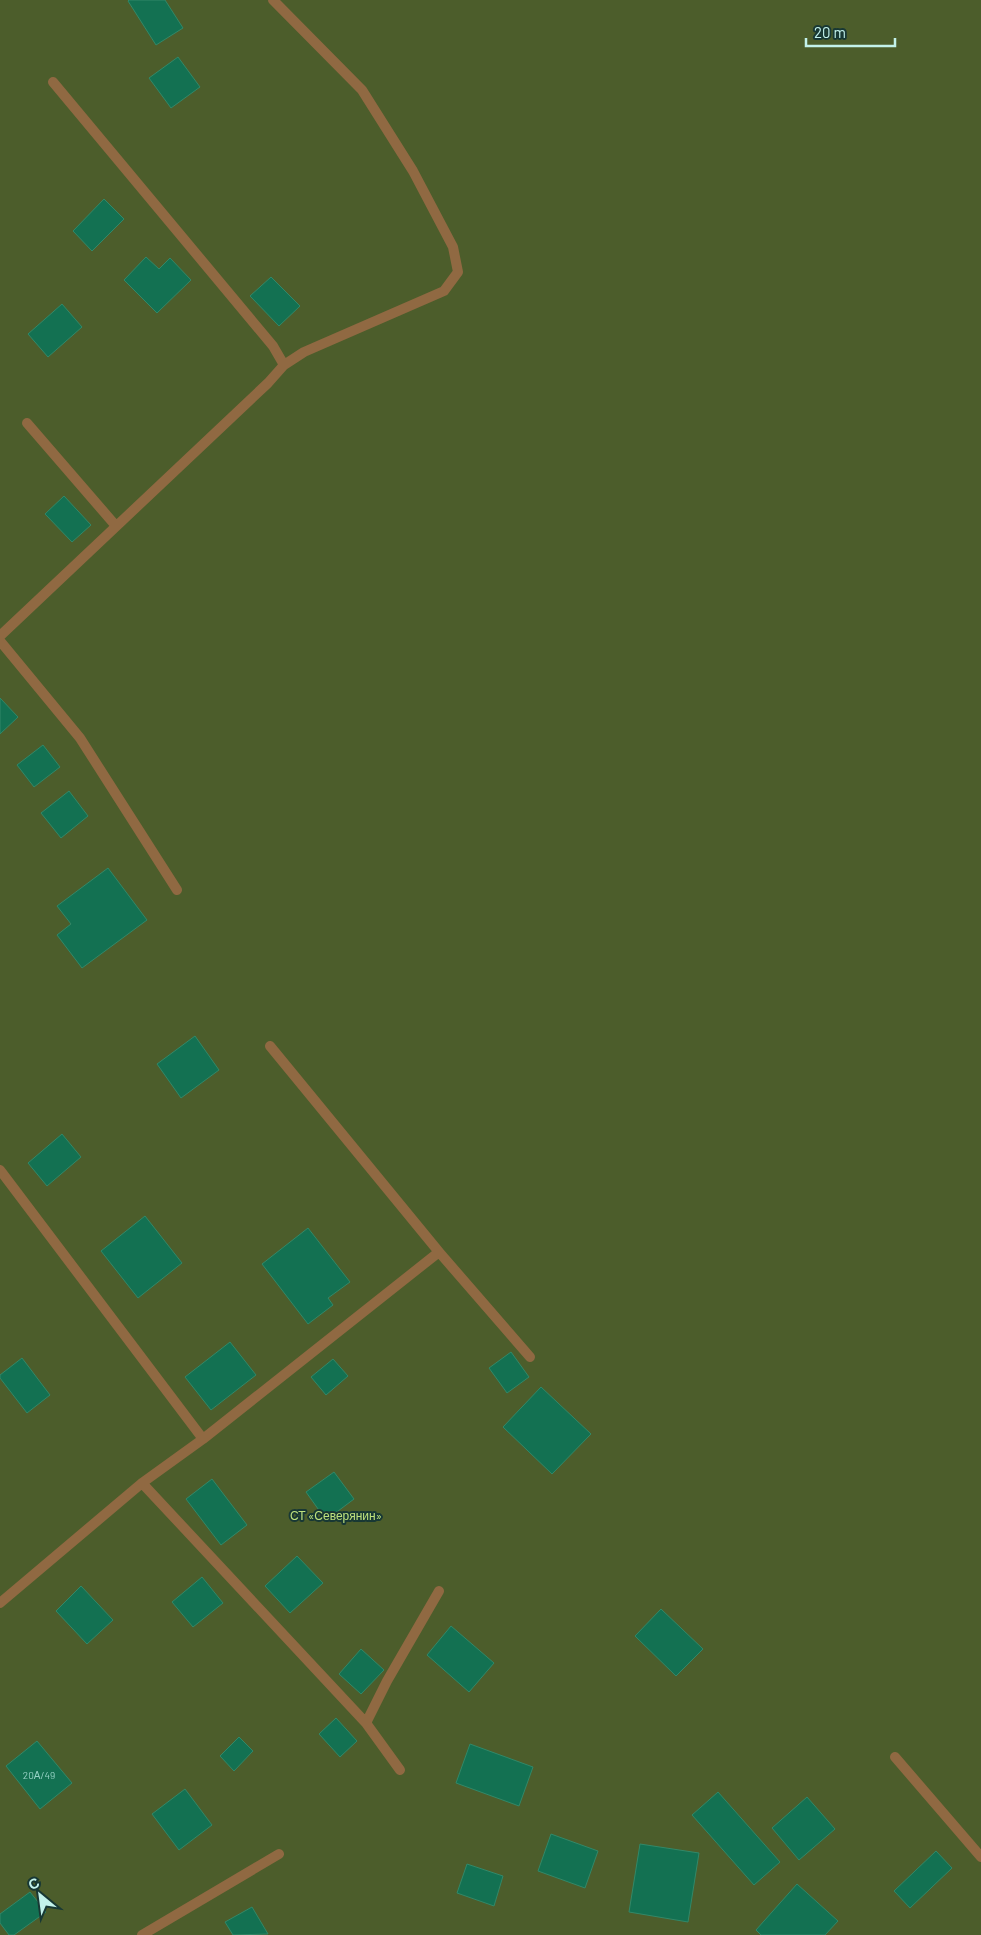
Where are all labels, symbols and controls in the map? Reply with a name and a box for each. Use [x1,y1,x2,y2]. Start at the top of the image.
scale bar [806,15,895,47]
text: 20 m [814,23,846,41]
park label: СТ «Северянин» [290,1508,382,1523]
house number: 20А/49 [23,1769,55,1781]
north arrow [15,1870,65,1920]
text: С [25,1873,42,1893]

